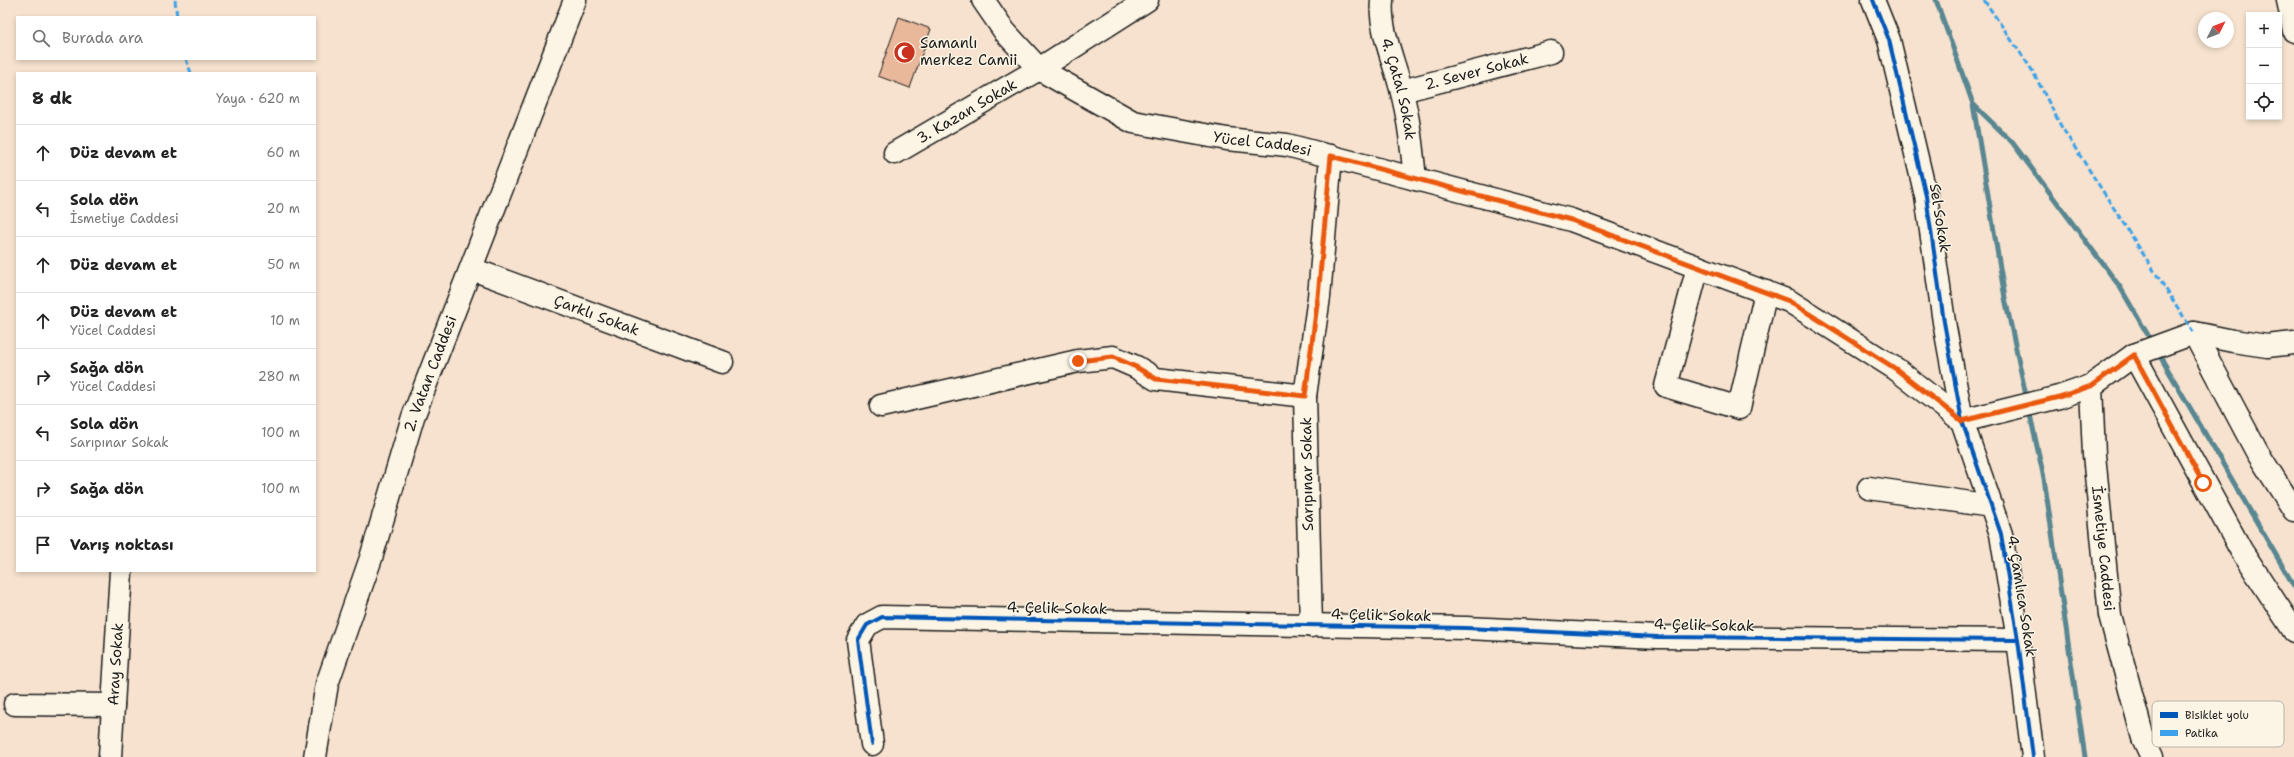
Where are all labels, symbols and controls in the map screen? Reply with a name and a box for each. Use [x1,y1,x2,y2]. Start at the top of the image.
north arrow [2198,12,2234,48]
map controls [2246,12,2282,120]
button: + [2246,12,2282,48]
search box [16,16,316,60]
icon: search [30,27,52,49]
text: Burada ara [62,28,143,48]
place label: Samanlı merkez Camii [920,33,1017,70]
street label: 4. Çatal Sokak [1376,36,1421,141]
mosque icon: Samanlı merkez Camii [892,39,918,65]
street label: 2. Sever Sokak [1422,48,1531,95]
button: − [2246,48,2282,84]
street label: 3. Kazan Sokak [913,74,1020,148]
button: locate [2246,84,2282,120]
text: 8 dk [32,87,72,109]
text: Yaya · 620 m [216,90,300,107]
street label: Yücel Caddesi [1211,127,1314,161]
icon: ahead [32,142,54,164]
text: Düz devam et [70,143,177,163]
text: 60 m [267,144,300,161]
street label: Sel Sokak [1925,182,1955,254]
text: Sola dön [70,190,139,210]
icon: left [32,198,54,220]
text: 20 m [267,200,300,217]
text: İsmetiye Caddesi [70,210,179,227]
icon: ahead [32,254,54,276]
text: Düz devam et [70,255,177,275]
text: 50 m [267,256,300,273]
street label: Çarklı Sokak [551,290,642,340]
text: Düz devam et [70,302,177,322]
icon: ahead [32,310,54,332]
text: 10 m [270,312,300,329]
street label: 2. Vatan Caddesi [399,313,461,434]
text: Yücel Caddesi [70,322,156,339]
route end [1069,352,1087,370]
text: Sağa dön [70,358,144,378]
icon: right [32,366,54,388]
text: 280 m [258,368,300,385]
text: Yücel Caddesi [70,378,156,395]
text: Sola dön [70,414,139,434]
street label: Sarıpınar Sokak [1296,417,1318,531]
icon: left [32,422,54,444]
text: 100 m [261,424,300,441]
text: Sarıpınar Sokak [70,434,169,451]
route start [2194,474,2212,492]
icon: right [32,478,54,500]
text: Sağa dön [70,479,144,499]
text: 100 m [261,480,300,497]
street label: İsmetiye Caddesi [2087,485,2120,612]
icon: arrive [32,534,54,556]
street label: 4. Çamlıca Sokak [2003,534,2041,658]
text: Varış noktası [70,535,174,555]
street label: 4. Çelik Sokak [1006,597,1108,619]
street label: 4. Çelik Sokak [1330,604,1432,626]
street label: 4. Çelik Sokak [1653,614,1755,636]
street label: Aray Sokak [103,622,128,706]
legend [2152,701,2284,747]
text: Bisiklet yolu [2185,708,2249,723]
text: Patika [2185,726,2218,741]

